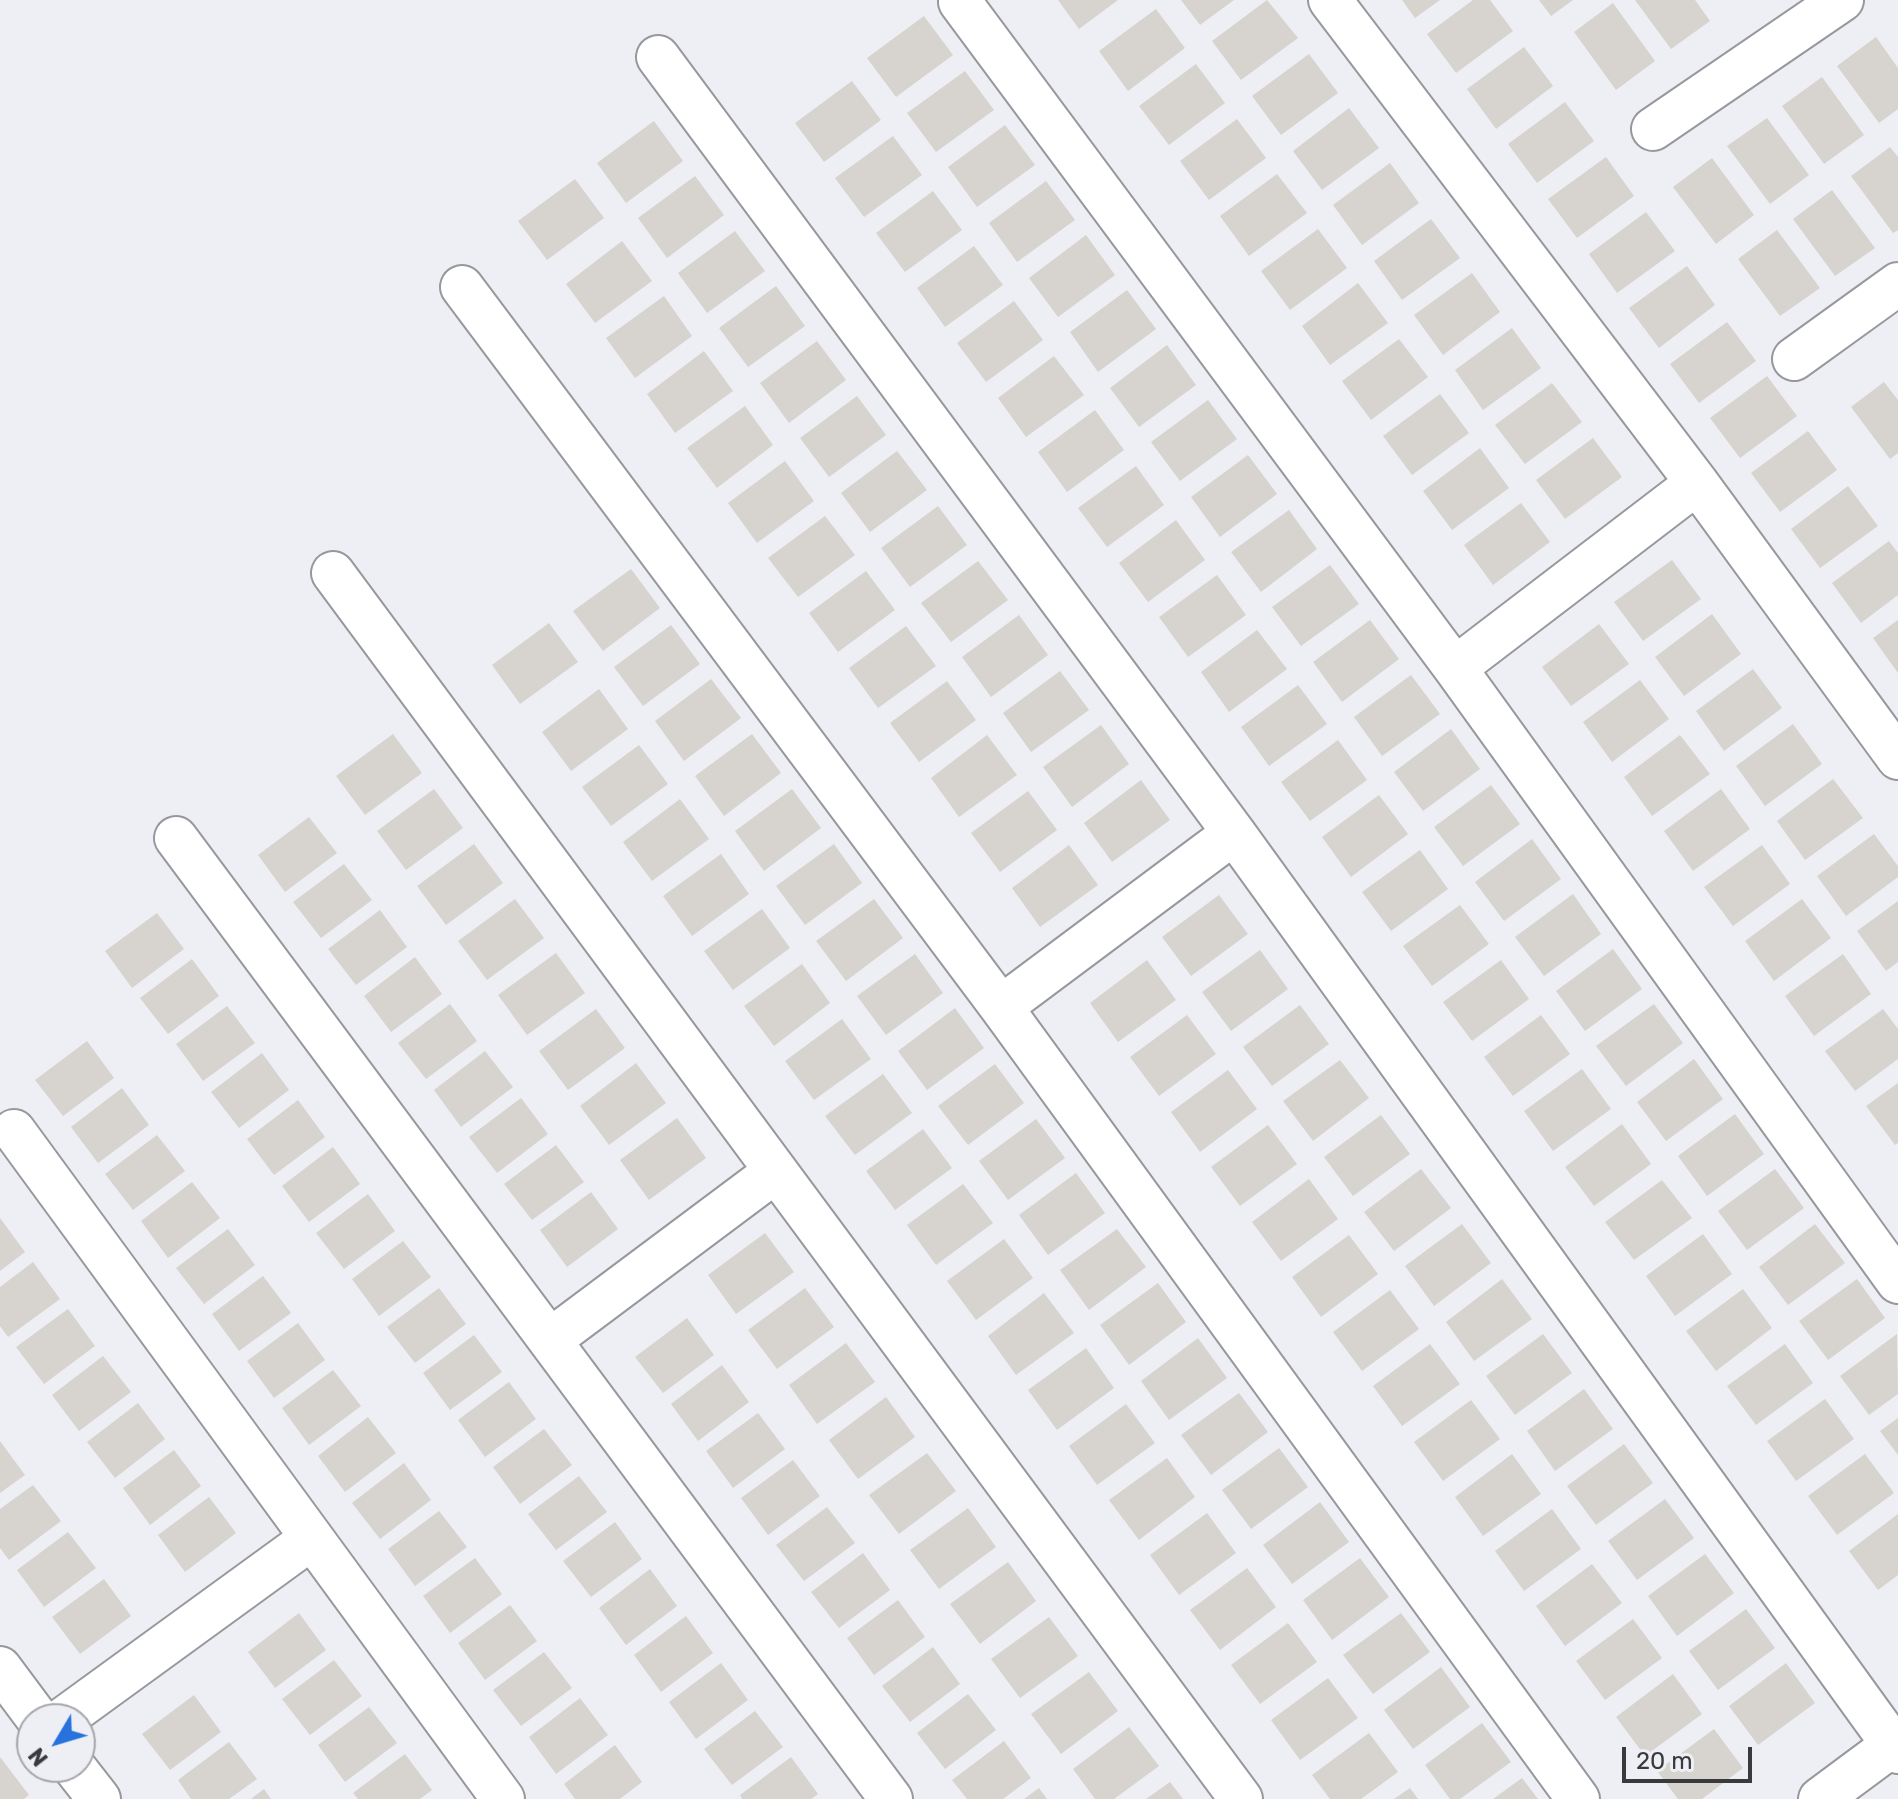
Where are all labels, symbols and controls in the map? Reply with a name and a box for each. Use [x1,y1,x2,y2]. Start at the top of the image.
north arrow [16,1703,96,1783]
scale bar [1626,1731,1756,1781]
text: N [23,1742,54,1771]
text: 20 m [1636,1747,1693,1775]

